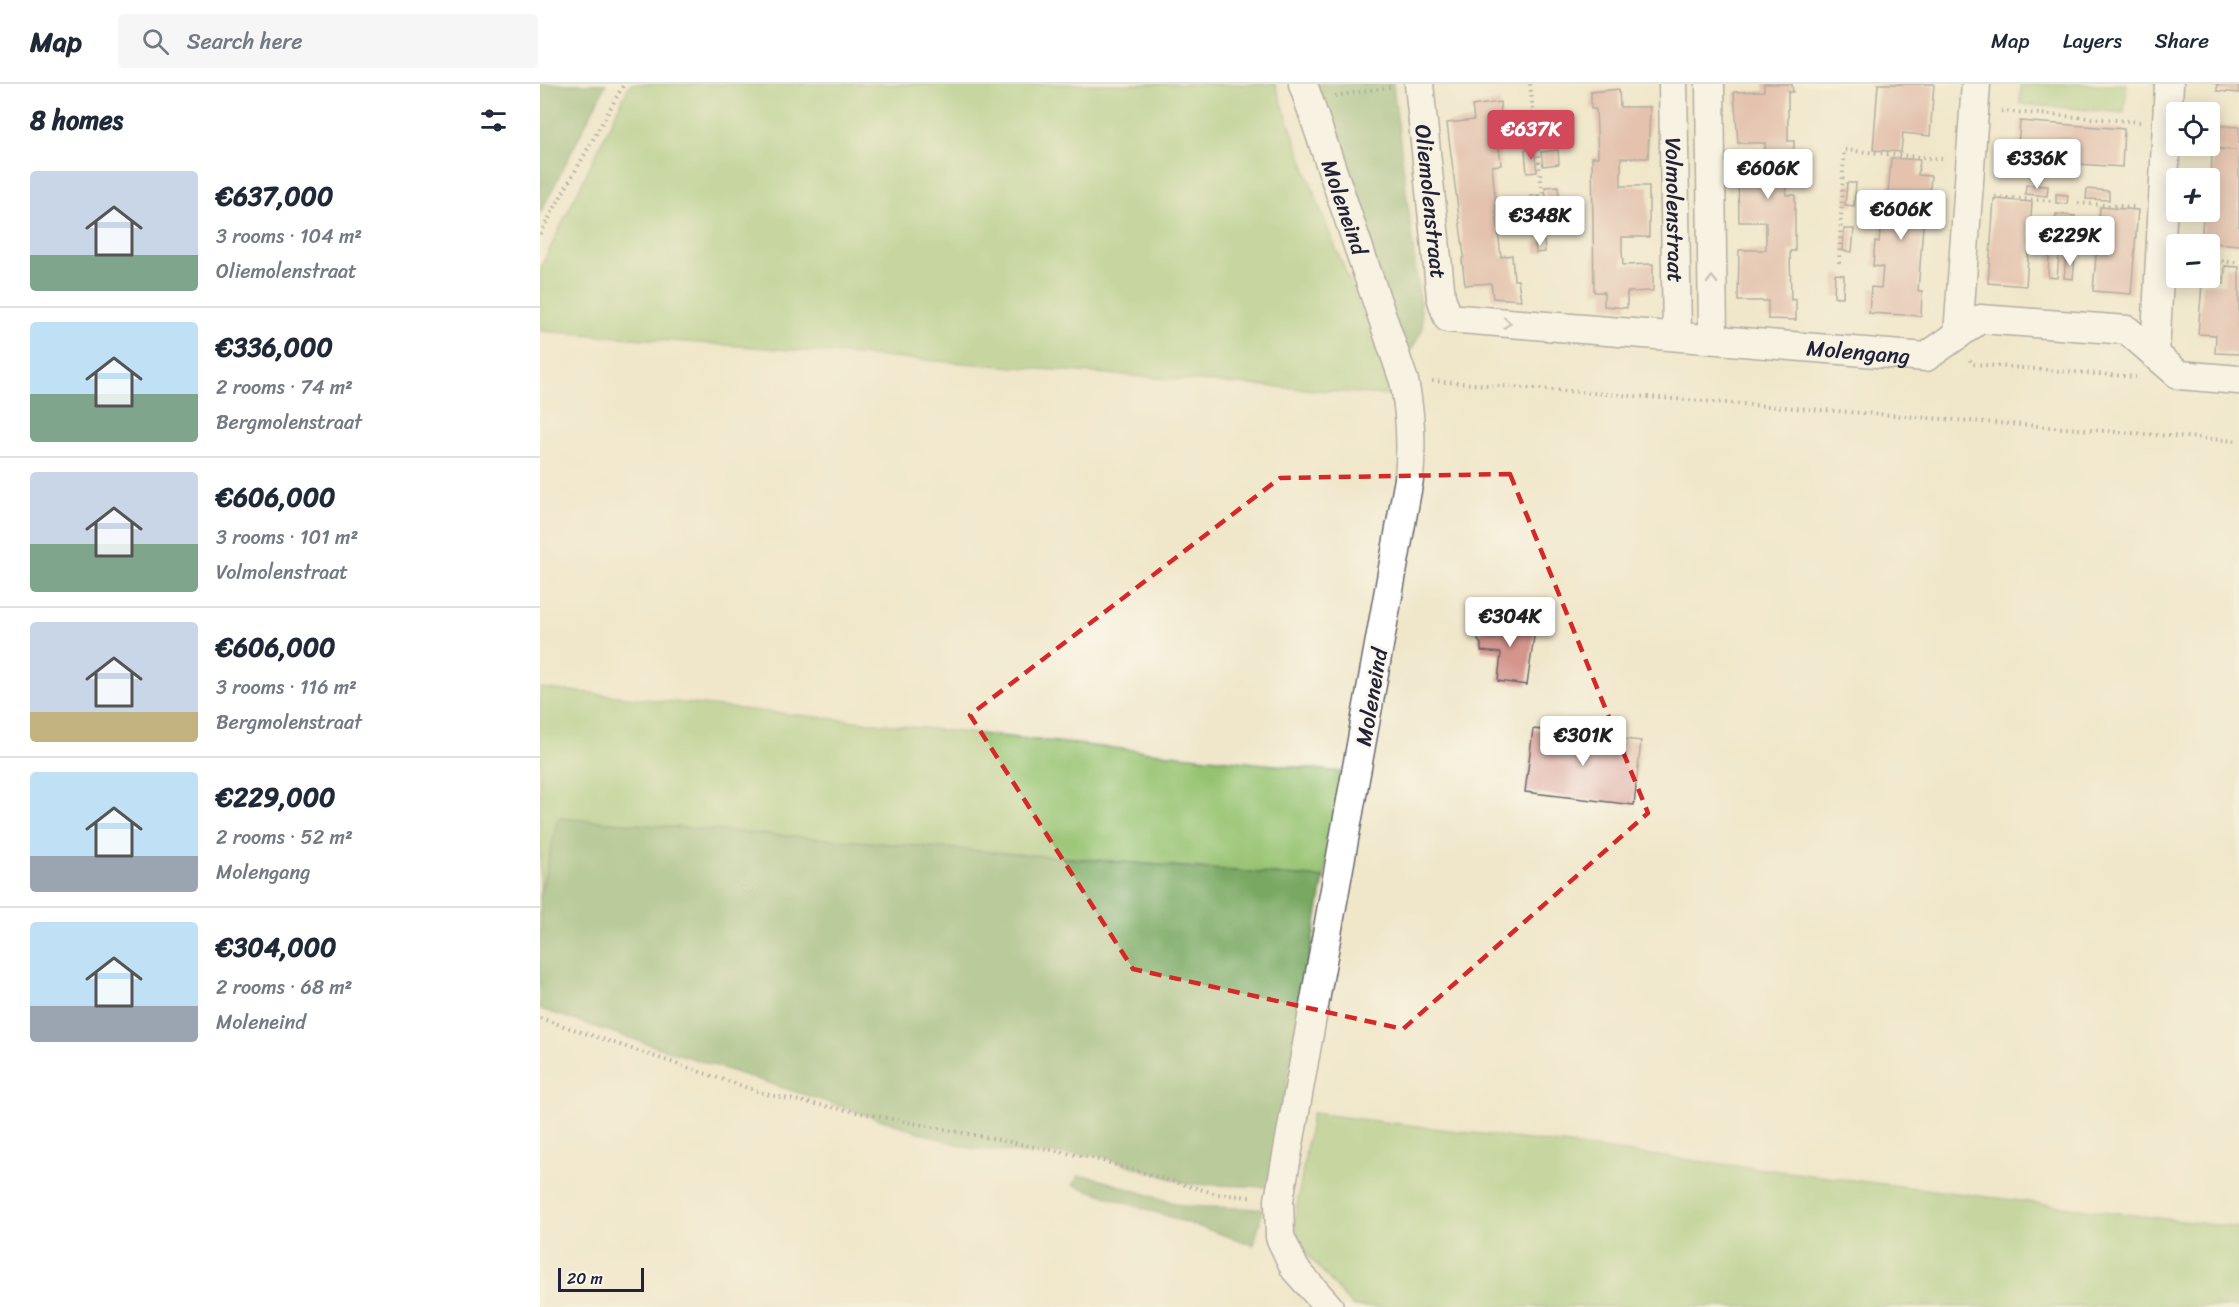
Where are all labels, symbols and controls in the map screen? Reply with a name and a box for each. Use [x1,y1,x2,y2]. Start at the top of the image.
search box [118,14,538,68]
text: Map [30,17,82,66]
text: Search here [187,22,303,61]
text: Map [1991,22,2030,60]
text: Layers [2063,22,2122,60]
text: Share [2155,22,2209,60]
icon: search [139,25,172,58]
text: 8 homes [30,97,123,143]
map controls [2166,102,2220,288]
button: locate [2166,102,2220,156]
icon: filters [477,104,510,137]
pin: €637K [1489,110,1573,161]
text: €637K [1501,112,1561,147]
street label: Oliemolenstraat [1403,122,1458,281]
street label: Volmolenstraat [1654,137,1695,283]
pin: €336K [1995,139,2079,190]
text: €336K [2008,141,2066,176]
pin: €606K [1726,149,1810,200]
text: €606K [1738,151,1798,186]
street label: Moleneind [1310,154,1379,262]
button: + [2166,168,2220,222]
text: €637,000 [216,173,333,219]
pin: €606K [1859,190,1943,241]
text: €606K [1871,192,1931,227]
icon: home [78,195,150,267]
pin: €348K [1498,196,1582,247]
text: €348K [1510,198,1570,233]
pin: €229K [2028,216,2112,267]
text: €229K [2040,218,2100,253]
text: 3 rooms · 104 m² [216,219,362,254]
button: − [2166,234,2220,288]
text: Oliemolenstraat [216,254,357,289]
one-way arrow [1706,275,1718,284]
one-way arrow [1502,317,1511,330]
text: €336,000 [216,324,333,370]
street label: Molengang [1805,328,1912,376]
icon: home [78,346,150,418]
text: 2 rooms · 74 m² [216,370,353,405]
text: Bergmolenstraat [216,405,362,440]
text: €606,000 [216,474,336,520]
icon: home [78,496,150,568]
text: 3 rooms · 101 m² [216,520,358,555]
text: Volmolenstraat [216,555,348,590]
pin: €304K [1468,597,1552,648]
text: €304K [1479,599,1541,634]
text: €606,000 [216,624,336,670]
street label: Moleneind [1344,644,1400,749]
icon: home [78,646,150,718]
text: 3 rooms · 116 m² [216,670,357,705]
text: Bergmolenstraat [216,705,362,740]
pin: €301K [1541,716,1625,767]
text: €301K [1554,718,1612,753]
text: €229,000 [216,774,336,820]
icon: home [78,796,150,868]
text: 2 rooms · 52 m² [216,820,353,855]
text: Molengang [216,855,310,890]
text: €304,000 [216,924,337,970]
icon: home [78,946,150,1018]
text: 2 rooms · 68 m² [216,970,352,1005]
text: Moleneind [216,1005,306,1040]
text: 20 m [567,1264,603,1293]
scale bar [558,1265,644,1292]

